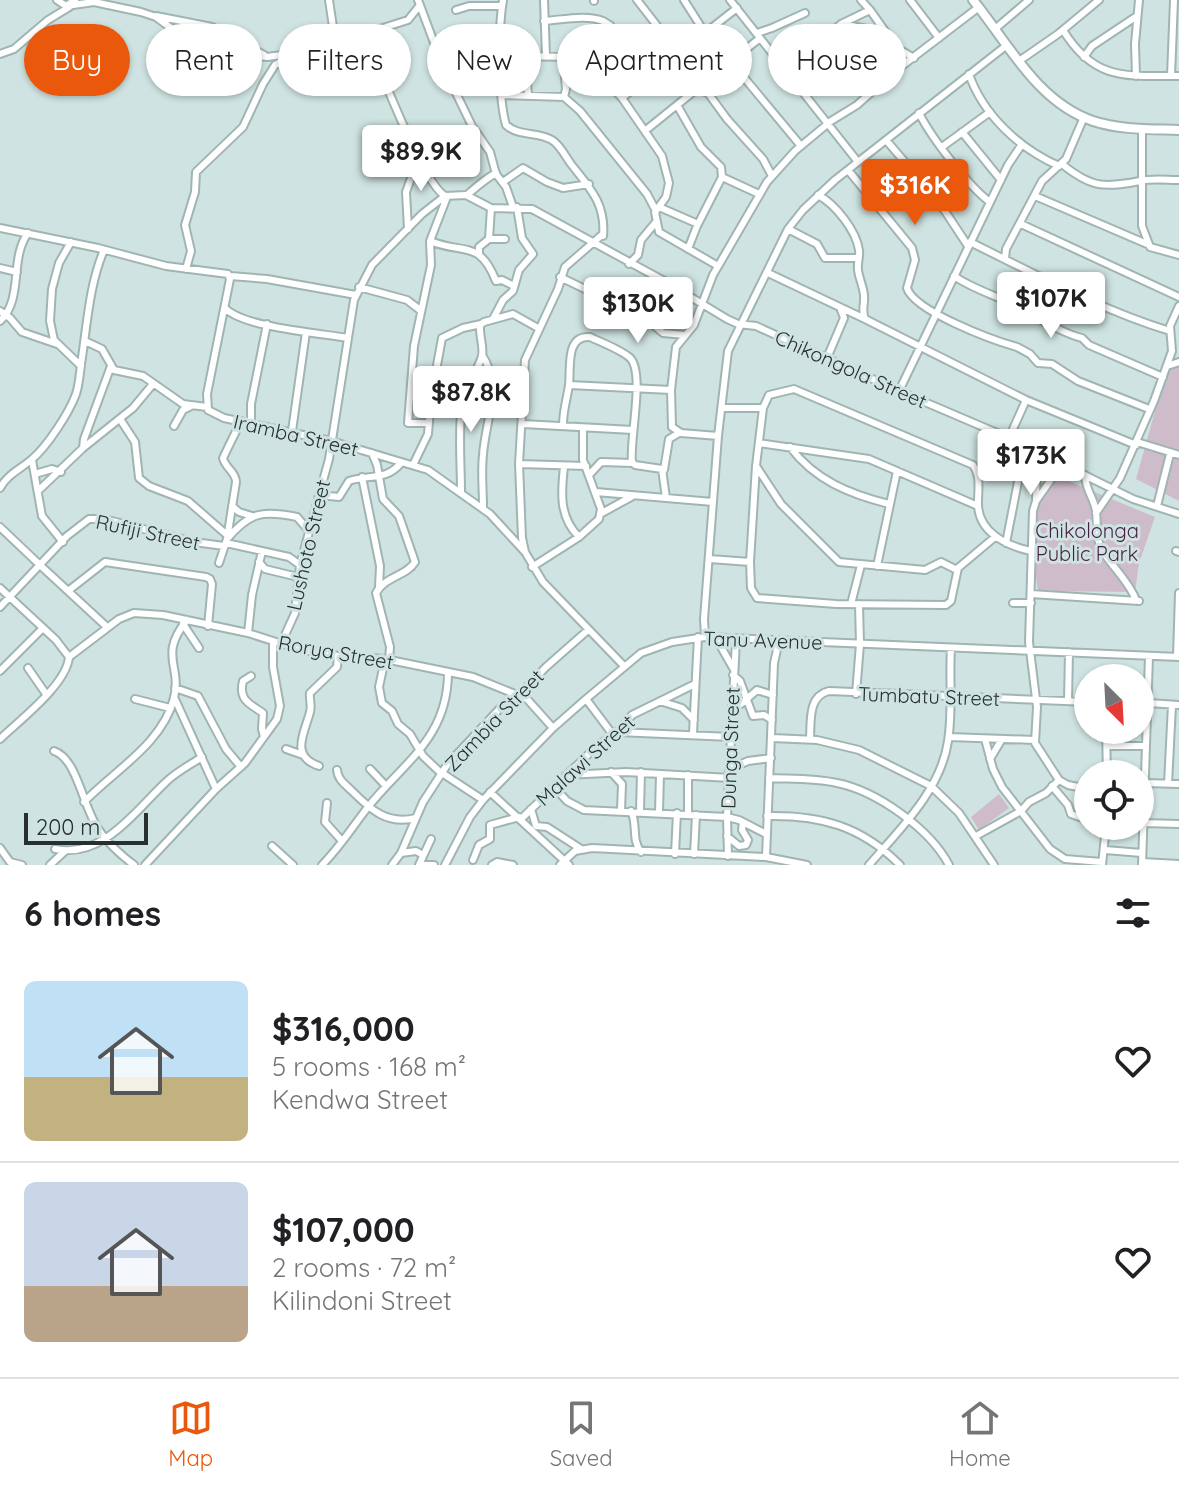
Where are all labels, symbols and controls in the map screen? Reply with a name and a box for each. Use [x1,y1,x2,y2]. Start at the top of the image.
chip: Buy [24,24,130,96]
chip: Rent [146,24,262,96]
chip: Filters [278,24,411,96]
chip: New [427,24,541,96]
chip: Apartment [557,24,752,96]
chip: House [768,24,906,96]
pin: $89.9K [356,125,486,193]
text: $89.9K [380,134,462,167]
pin: $316K [859,159,971,227]
text: $316K [879,168,951,201]
pin: $107K [995,272,1107,340]
pin: $130K [582,277,694,345]
text: $107K [1015,281,1087,314]
text: $130K [602,286,674,319]
street label: Chikongola Street [771,324,931,414]
pin: $87.8K [406,366,536,434]
text: $87.8K [431,375,511,408]
street label: Iramba Street [231,409,361,462]
pin: $173K [975,429,1087,497]
text: $173K [996,438,1066,471]
street label: Lushoto Street [281,477,335,613]
street label: Rufiji Street [94,509,203,555]
park label: Chikolonga Public Park [1035,518,1139,566]
street label: Tanu Avenue [703,625,823,655]
street label: Rorya Street [276,630,396,674]
street label: Zambia Street [439,664,549,776]
north arrow [1074,664,1154,744]
map controls [1074,664,1154,840]
street label: Tumbatu Street [858,681,1001,711]
street label: Dunga Street [715,686,745,809]
street label: Malawi Street [530,709,640,811]
button: locate [1074,760,1154,840]
scale bar [24,809,148,845]
text: 200 m [36,813,100,841]
icon: filters [1111,891,1155,935]
text: 6 homes [24,892,161,935]
text: $316,000 [272,1007,415,1050]
icon: home [88,1013,184,1109]
icon: heart [1111,1039,1155,1083]
text: 5 rooms · 168 m² [272,1050,466,1083]
text: Kendwa Street [272,1083,448,1116]
text: $107,000 [272,1208,415,1251]
icon: home [88,1214,184,1310]
icon: heart [1111,1240,1155,1284]
text: 2 rooms · 72 m² [272,1251,456,1284]
text: Kilindoni Street [272,1284,452,1317]
tab: Map [168,1396,213,1472]
tab: Saved [550,1396,612,1472]
tab: Home [949,1396,1011,1472]

